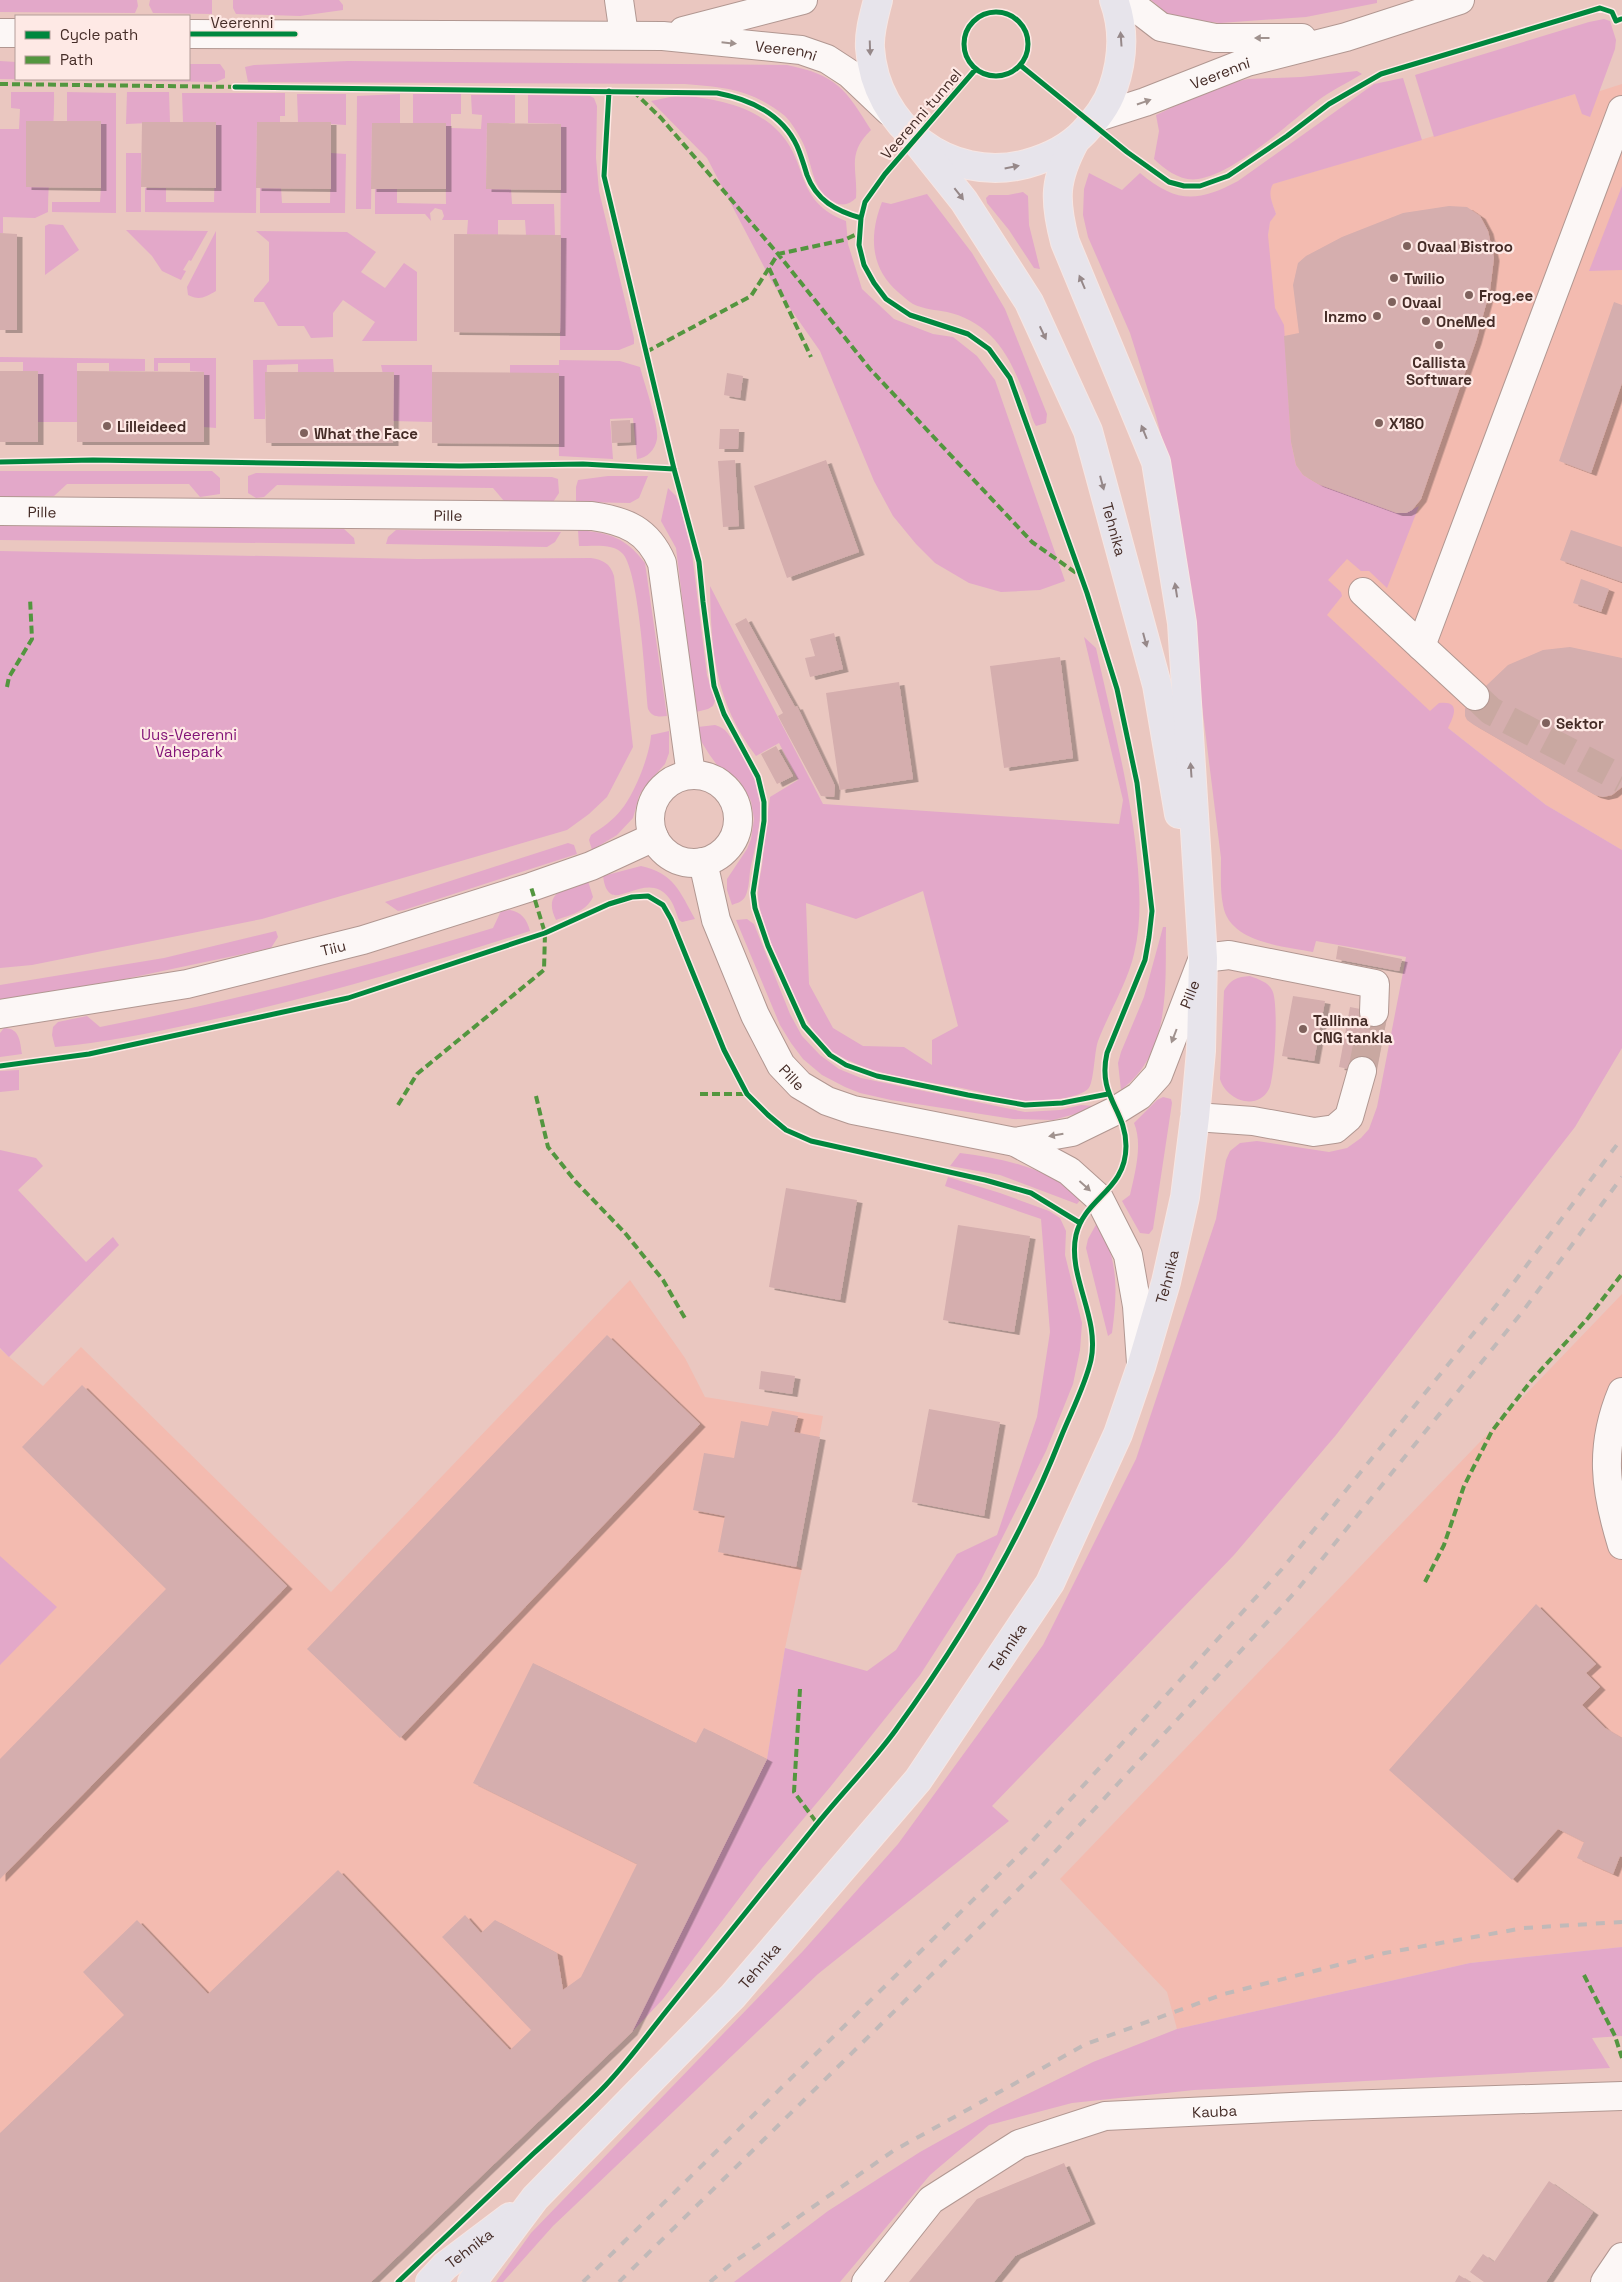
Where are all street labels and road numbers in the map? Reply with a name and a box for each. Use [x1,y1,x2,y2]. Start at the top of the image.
street label: Veerenni [211,13,273,32]
street label: Veerenni [754,36,820,64]
street label: Veerenni [1187,52,1252,93]
street label: Veerenni tunnel [877,65,965,163]
street label: Tehnika [1098,500,1131,558]
street label: Pille [27,502,57,521]
street label: Pille [433,505,463,524]
street label: Tiiu [319,935,348,960]
street label: Pille [1175,977,1203,1011]
street label: Pille [776,1060,809,1094]
street label: Tehnika [1151,1248,1183,1306]
street label: Tehnika [984,1619,1030,1675]
street label: Tehnika [734,1938,784,1993]
street label: Kauba [1192,2100,1238,2121]
street label: Tehnika [441,2224,497,2272]

